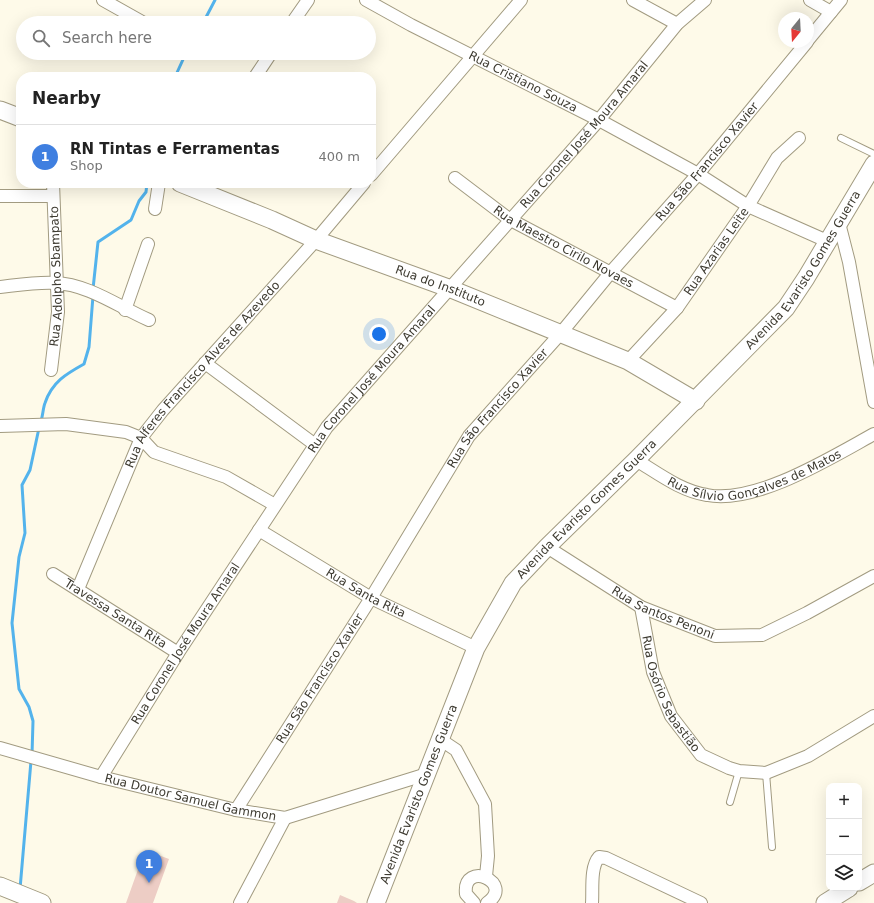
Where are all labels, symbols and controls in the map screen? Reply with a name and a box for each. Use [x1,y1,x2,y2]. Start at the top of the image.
north arrow [778,12,814,48]
search box [16,16,376,60]
icon: search [30,27,52,49]
text: Search here [62,29,152,47]
street label: Rua Cristiano Souza [466,48,580,115]
street label: Rua Coronel José Moura Amaral [517,58,651,211]
text: Nearby [32,88,101,108]
street label: Rua São Francisco Xavier [653,99,761,224]
text: RN Tintas e Ferramentas [70,140,280,158]
text: 1 [40,149,50,164]
text: 400 m [318,149,360,164]
text: Shop [70,158,103,173]
street label: Avenida Evaristo Gomes Guerra [742,188,863,352]
street label: Rua Maestro Cirilo Novaes [491,203,636,291]
street label: Rua Azarias Leite [681,205,752,298]
street label: Rua Adolpho Sbampato [47,206,65,347]
street label: Rua do Instituto [393,262,487,309]
street label: Rua Alferes Francisco Alves de Azevedo [122,278,283,470]
street label: Rua Coronel José Moura Amaral [305,303,438,455]
your location [369,324,389,344]
street label: Rua São Francisco Xavier [444,346,551,471]
street label: Avenida Evaristo Gomes Guerra [514,437,659,582]
street label: Rua Sílvio Gonçalves de Matos [665,447,844,503]
street label: Rua Coronel José Moura Amaral [128,560,243,727]
street label: Rua Santa Rita [323,565,408,620]
street label: Travessa Santa Rita [61,575,169,651]
street label: Rua Santos Penoni [609,583,716,642]
street label: Rua São Francisco Xavier [273,611,366,746]
street label: Rua Osório Sebastião [639,634,703,755]
street label: Avenida Evaristo Gomes Guerra [377,702,460,886]
street label: Rua Doutor Samuel Gammon [103,771,277,823]
map controls [826,783,862,891]
button: + [826,783,862,819]
button: − [826,819,862,855]
pin: 1 [136,850,162,883]
button: layers [826,855,862,891]

